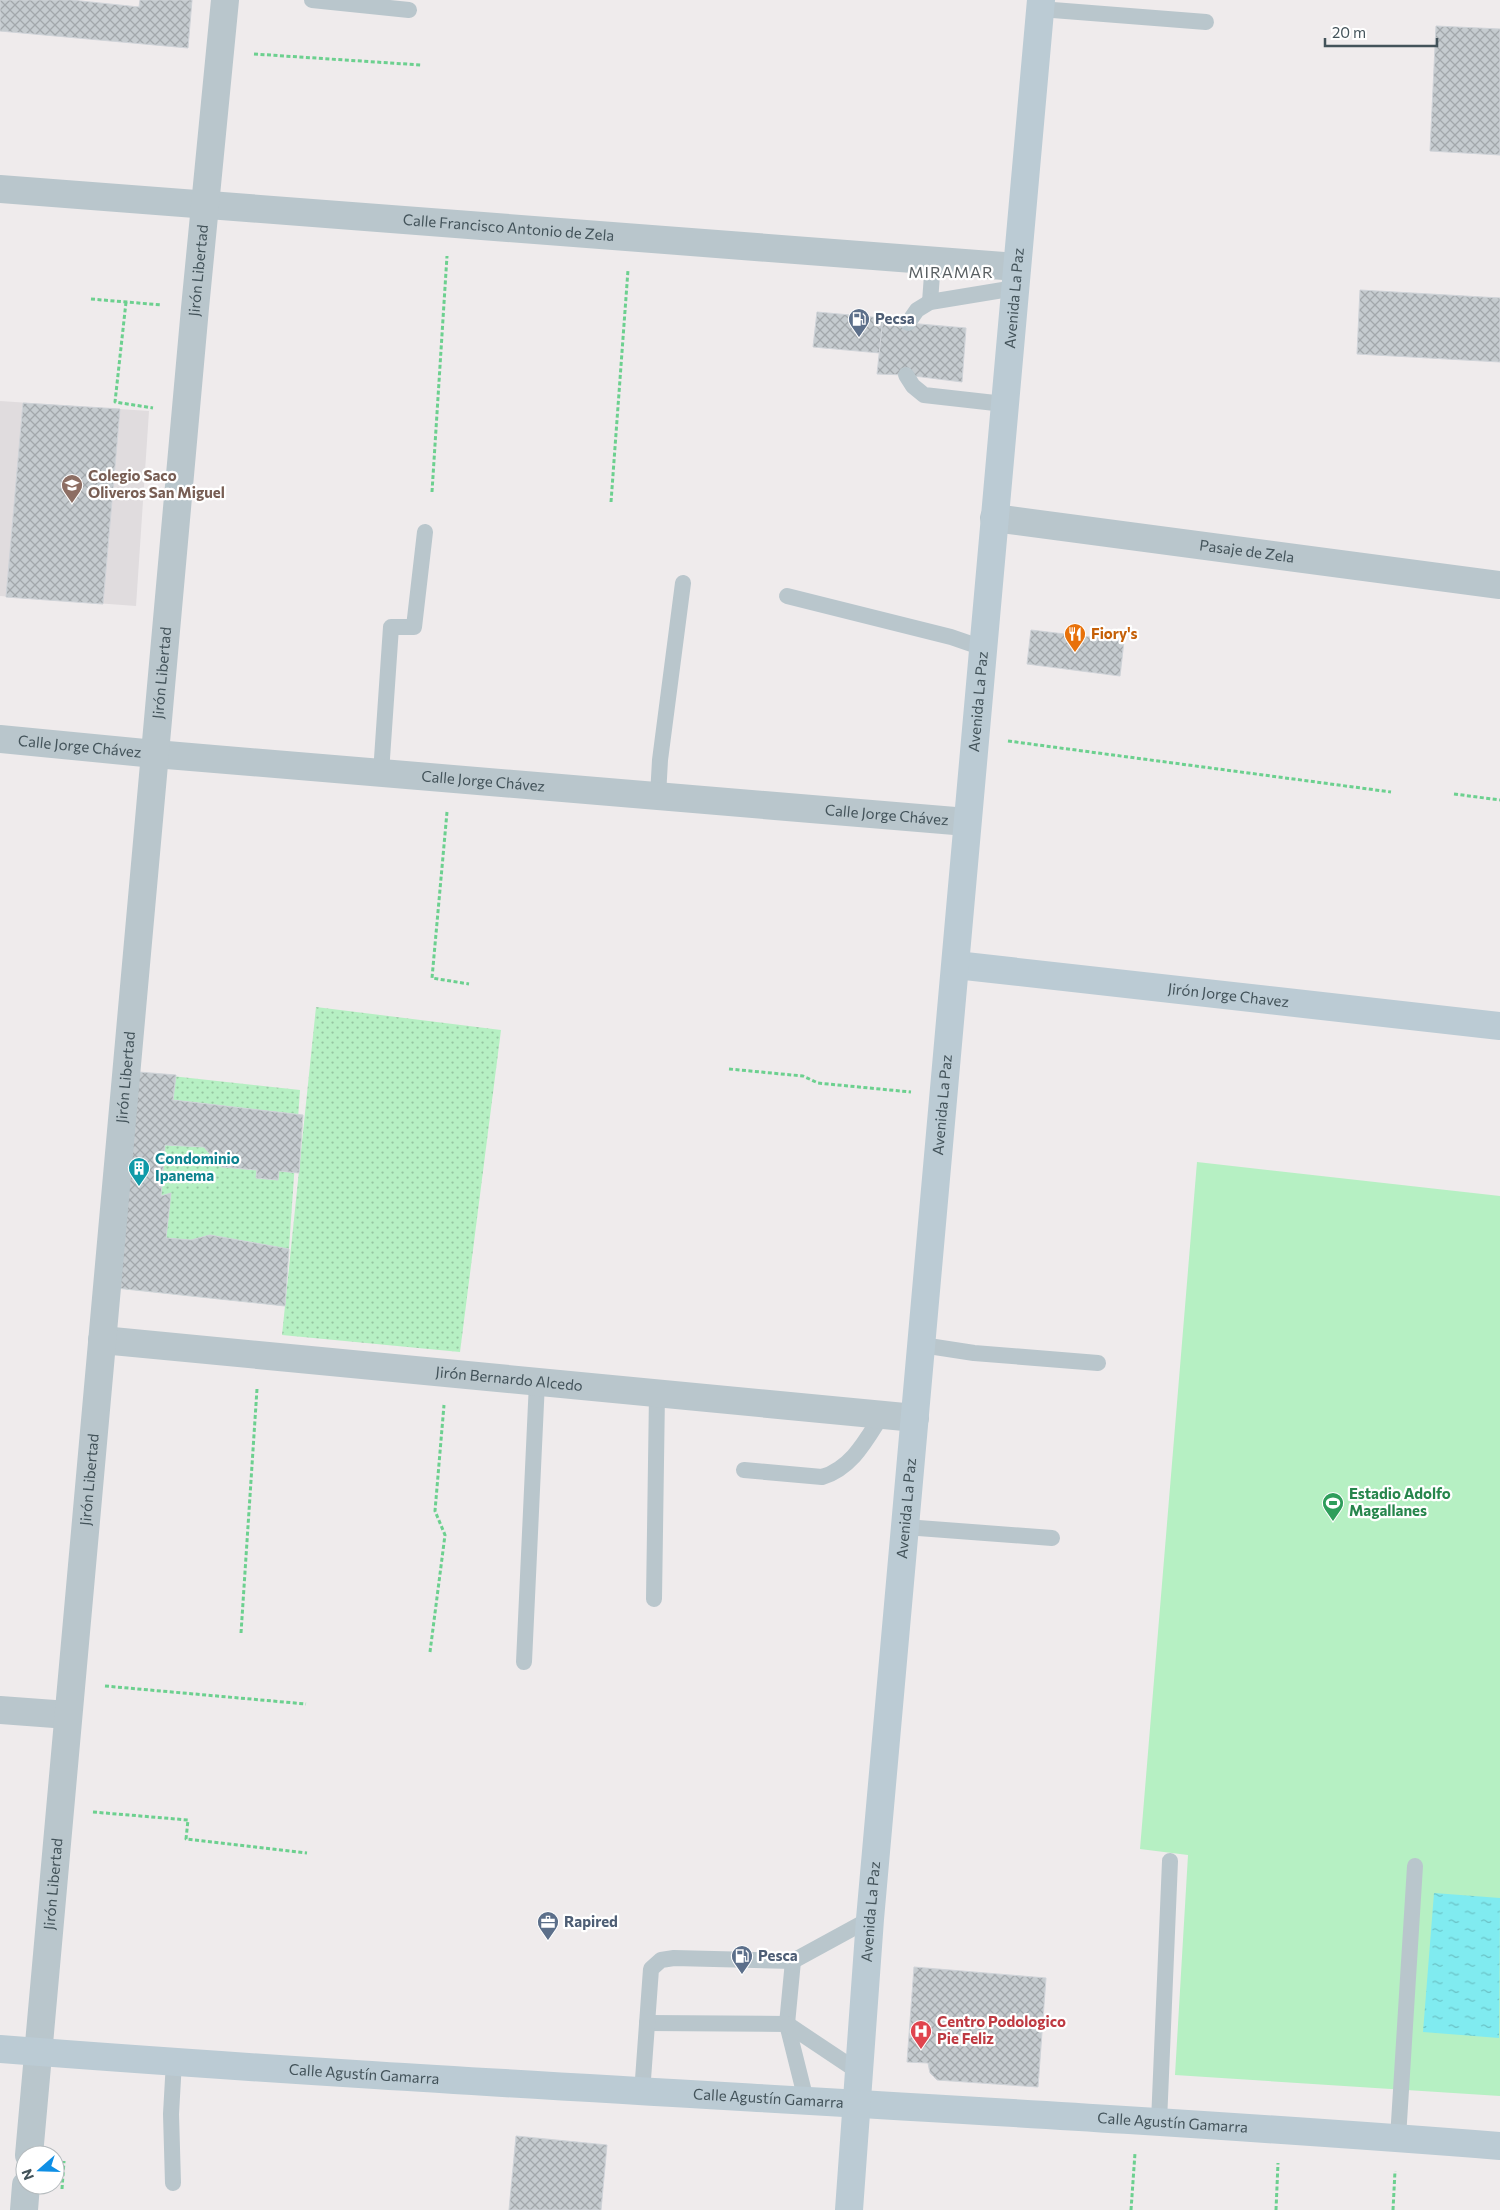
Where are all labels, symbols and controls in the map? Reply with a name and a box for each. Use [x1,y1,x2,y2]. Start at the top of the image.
scale bar [1325,15,1438,47]
text: 20 m [1332,23,1366,41]
street label: Calle Francisco Antonio de Zela [402,210,615,244]
street label: Jirón Libertad [184,224,211,317]
street label: Avenida La Paz [1000,247,1027,349]
district label: MIRAMAR [908,262,994,281]
fuel station icon: Pecsa [847,307,871,338]
place label: Pecsa [875,309,915,327]
place label: Colegio Saco Oliveros San Miguel [88,466,225,501]
school or university icon: Colegio Saco Oliveros San Miguel [60,473,84,504]
street label: Pasaje de Zela [1198,535,1296,566]
restaurant icon: Fiory's [1063,622,1087,653]
place label: Fiory's [1091,624,1138,642]
street label: Jirón Libertad [148,626,174,720]
street label: Avenida La Paz [964,650,991,753]
street label: Calle Jorge Chávez [17,731,142,761]
street label: Calle Jorge Chávez [421,766,546,795]
street label: Calle Jorge Chávez [824,800,949,828]
street label: Jirón Jorge Chavez [1167,979,1290,1010]
street label: Jirón Libertad [112,1030,138,1124]
street label: Avenida La Paz [928,1054,955,1156]
place label: Condominio Ipanema [155,1149,240,1184]
building icon: Condominio Ipanema [127,1156,151,1187]
street label: Jirón Bernardo Alcedo [435,1362,584,1394]
street label: Jirón Libertad [76,1433,102,1526]
street label: Avenida La Paz [892,1457,919,1559]
place label: Estadio Adolfo Magallanes [1349,1484,1451,1519]
sports icon: Estadio Adolfo Magallanes [1321,1491,1345,1522]
street label: Jirón Libertad [39,1837,65,1931]
street label: Avenida La Paz [857,1861,883,1963]
office icon: Rapired [536,1910,560,1941]
place label: Rapired [564,1912,618,1930]
fuel station icon: Pesca [730,1944,754,1975]
place label: Pesca [758,1946,798,1964]
place label: Centro Podologico Pie Feliz [937,2012,1066,2047]
hospital icon: Centro Podologico Pie Feliz [909,2019,933,2050]
street label: Calle Agustín Gamarra [288,2060,440,2087]
street label: Calle Agustín Gamarra [693,2084,844,2111]
street label: Calle Agustín Gamarra [1097,2108,1249,2136]
north arrow [15,2145,65,2195]
text: N [18,2167,37,2182]

